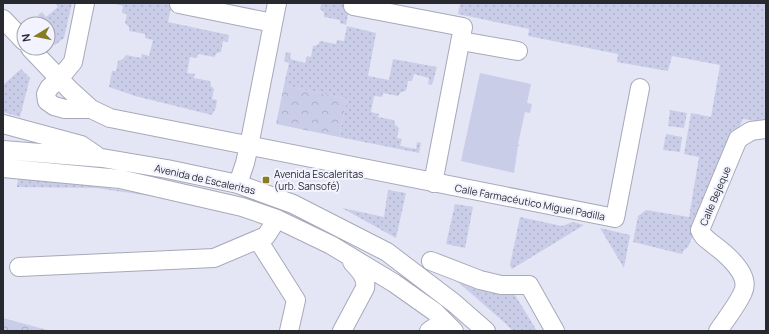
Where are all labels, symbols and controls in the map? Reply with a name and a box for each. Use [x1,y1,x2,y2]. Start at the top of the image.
north arrow [16,16,56,56]
text: N [18,33,34,43]
street label: Avenida de Escaleritas [153,161,257,197]
street label: Calle Bejeque [696,164,734,228]
place label: Avenida Escaleritas (urb. Sansofé) [274,167,363,193]
marker: Avenida Escaleritas (urb. Sansofé) [261,175,271,185]
street label: Calle Farmacéutico Miguel Padilla [454,181,606,223]

